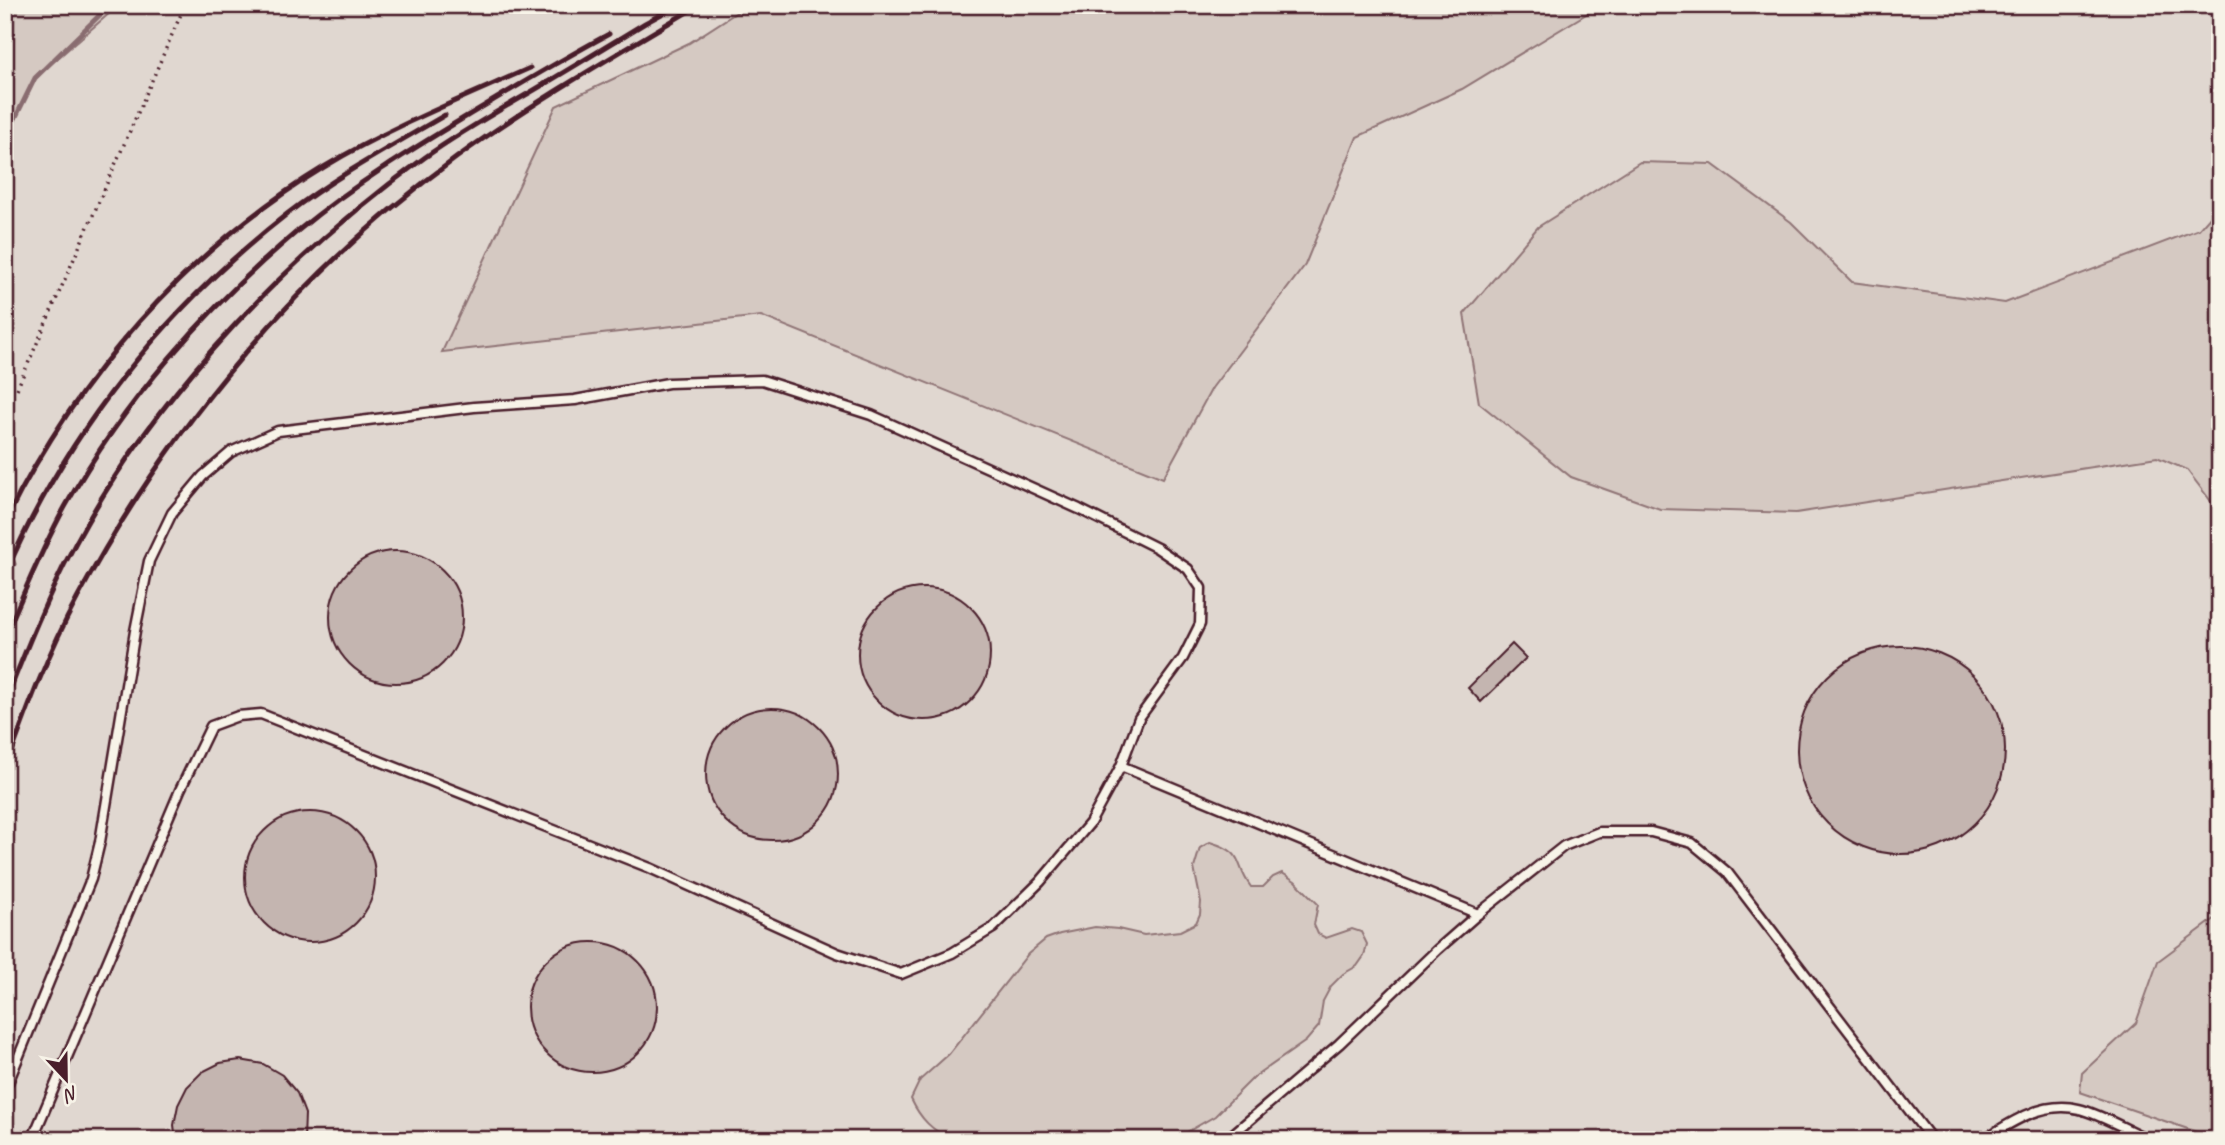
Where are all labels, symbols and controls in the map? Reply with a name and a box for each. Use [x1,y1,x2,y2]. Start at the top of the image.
north arrow [32,1044,102,1114]
text: N [59,1081,82,1108]

